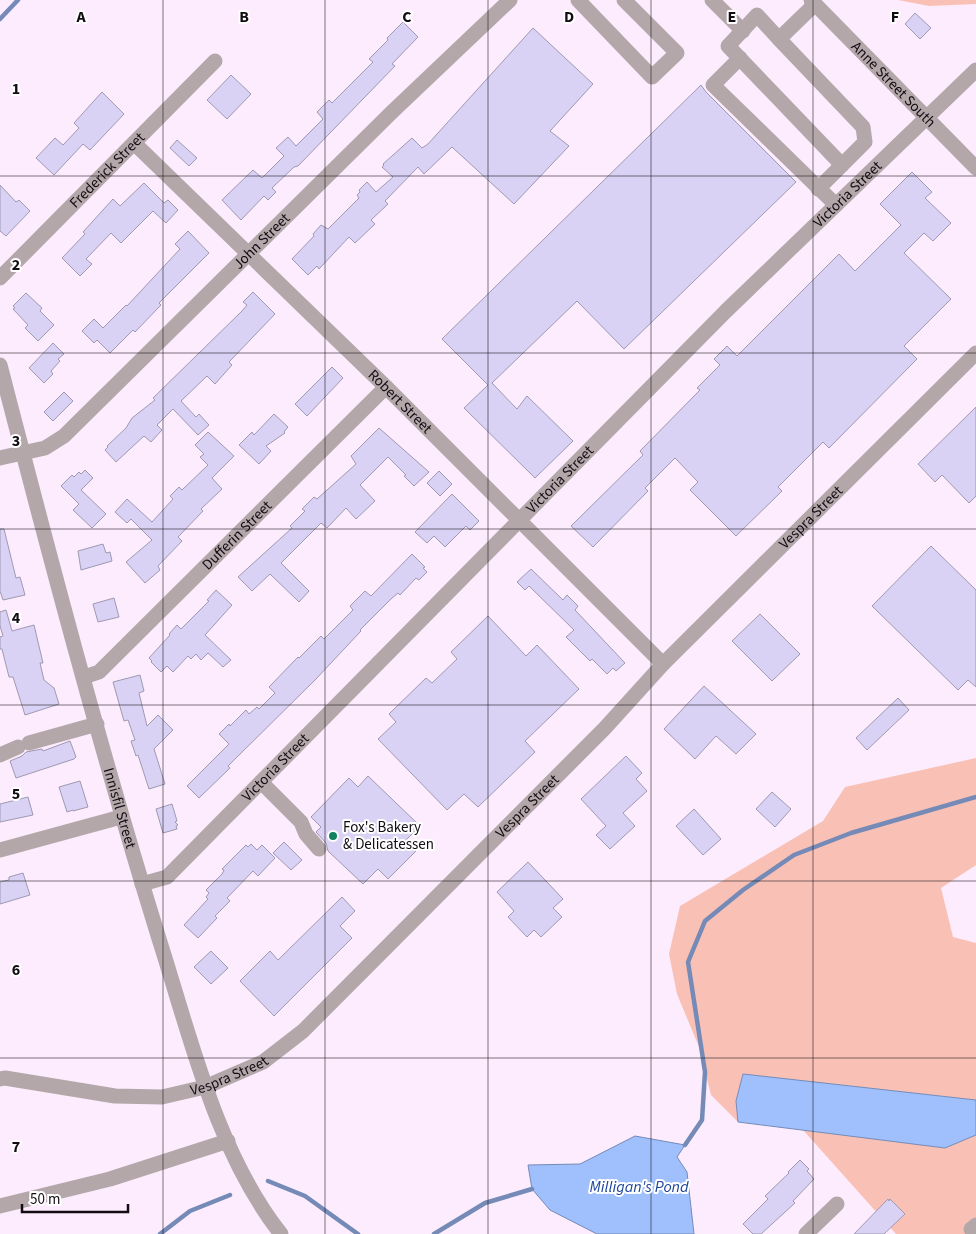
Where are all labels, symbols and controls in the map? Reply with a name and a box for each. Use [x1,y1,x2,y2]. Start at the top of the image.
text: A [75,6,86,28]
text: B [239,6,249,28]
text: C [402,6,412,28]
text: D [564,6,574,28]
text: E [728,6,736,28]
text: F [891,6,899,28]
street label: Anne Street South [847,36,941,132]
text: 1 [12,78,20,100]
street label: Frederick Street [65,127,149,213]
street label: Victoria Street [808,156,886,232]
street label: John Street [228,208,294,274]
text: 2 [12,254,20,276]
street label: Robert Street [363,365,437,438]
text: 3 [12,430,20,452]
street label: Victoria Street [521,440,598,518]
street label: Vespra Street [774,481,848,554]
street label: Dufferin Street [197,496,277,575]
text: 4 [12,607,21,629]
street label: Victoria Street [237,729,314,806]
street label: Innisfil Street [98,765,142,851]
street label: Vespra Street [491,769,564,843]
text: 5 [12,783,20,805]
place label: Fox's Bakery & Delicatessen [343,817,434,855]
marker: Fox's Bakery & Delicatessen [327,830,339,842]
text: 6 [12,959,20,981]
street label: Vespra Street [188,1051,273,1101]
text: 7 [12,1136,20,1158]
water label: Milligan's Pond [589,1176,689,1198]
scale bar [22,1182,129,1214]
text: 50 m [30,1189,60,1210]

